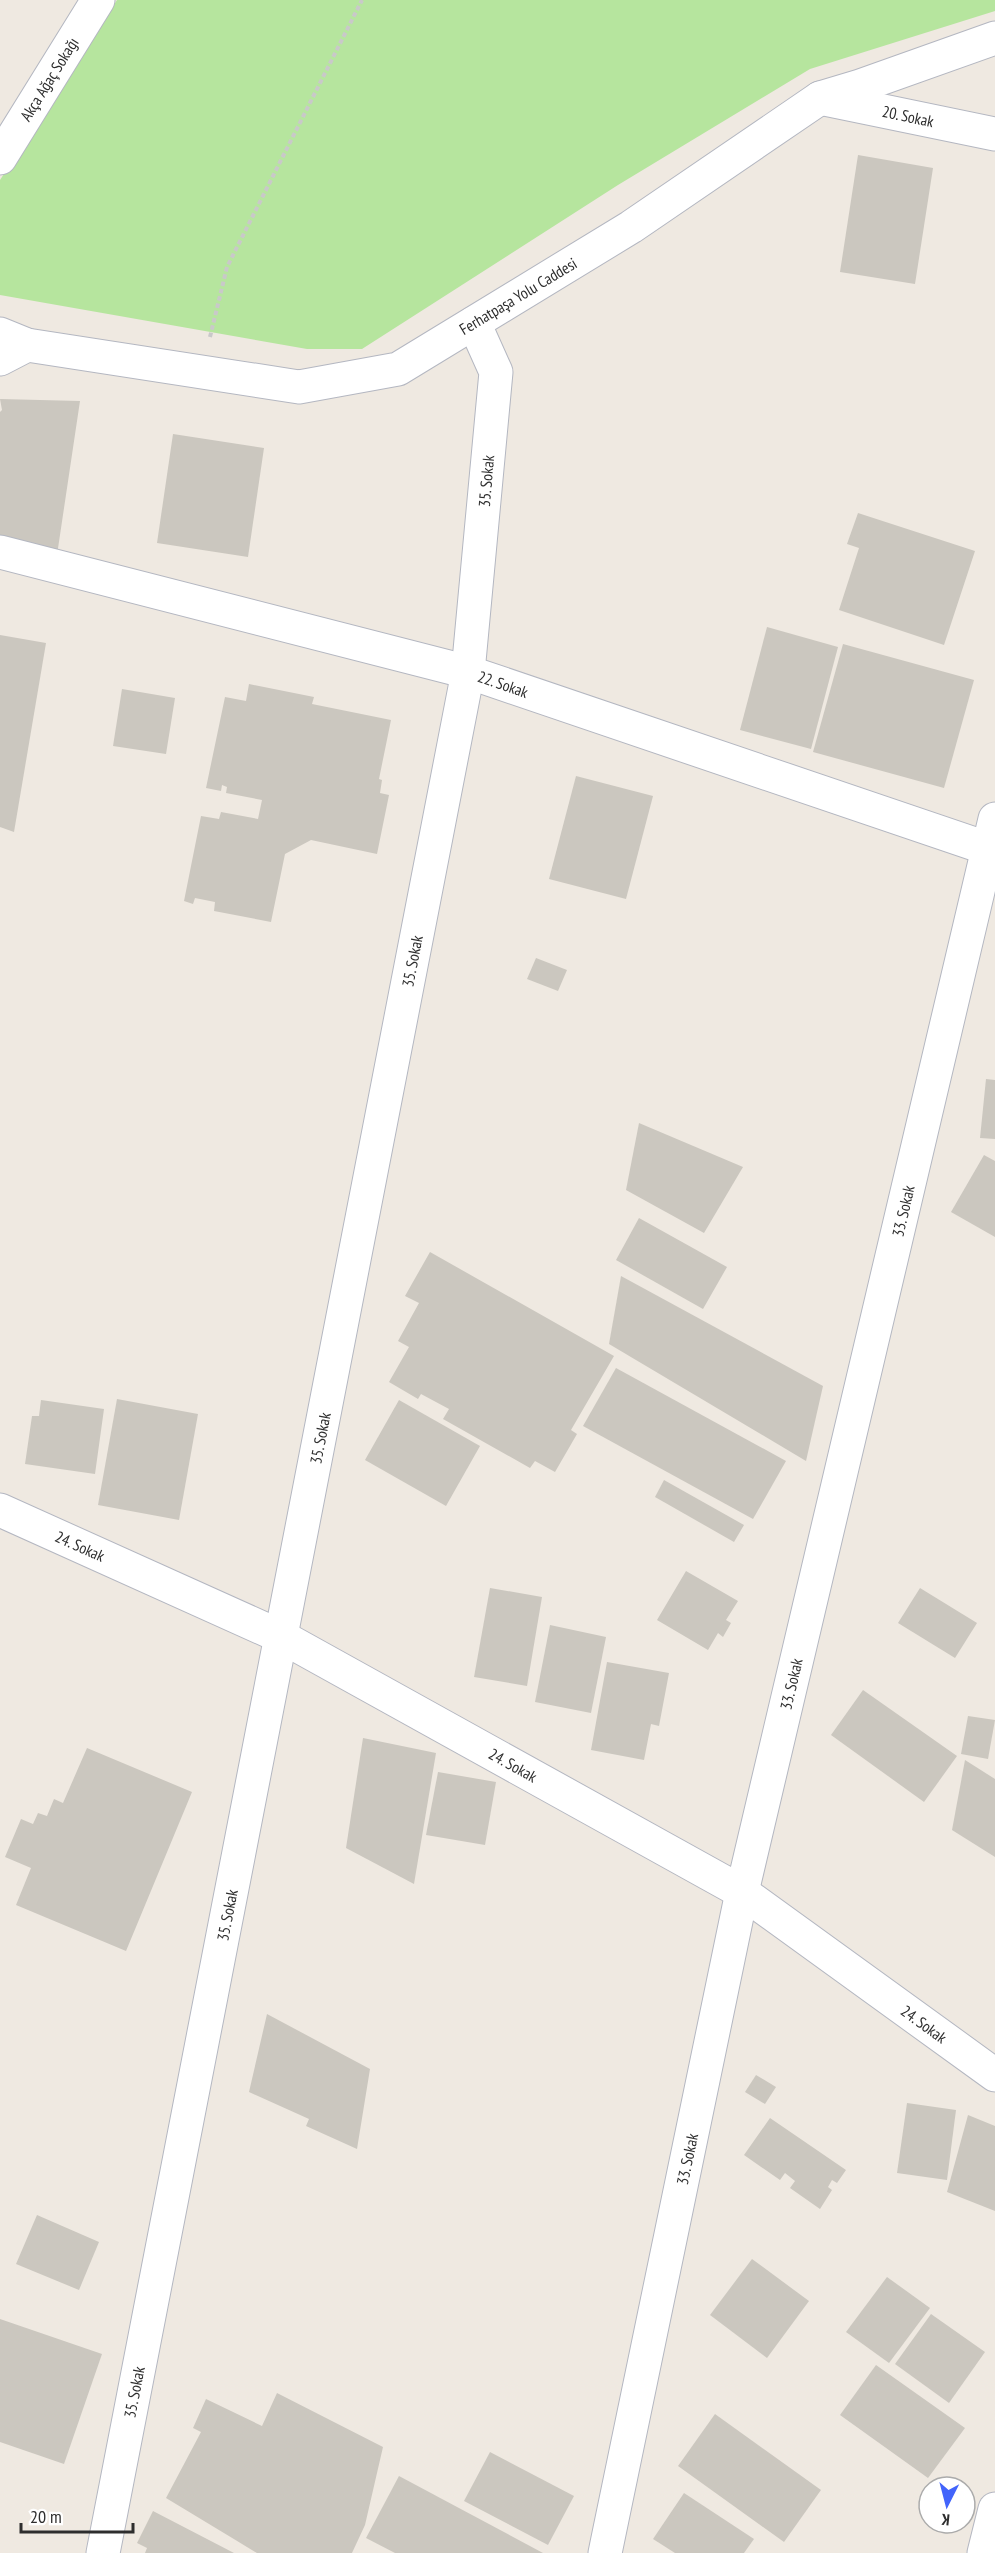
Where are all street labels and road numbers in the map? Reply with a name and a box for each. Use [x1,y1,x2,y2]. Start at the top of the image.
street label: Akça Ağaç Sokağı [15,33,83,125]
street label: 20. Sokak [880,101,936,131]
street label: Ferhatpaşa Yolu Caddesi [456,253,580,339]
street label: 35. Sokak [474,453,498,508]
street label: 22. Sokak [475,666,532,702]
street label: 35. Sokak [397,933,427,989]
street label: 33. Sokak [887,1183,919,1239]
street label: 35. Sokak [305,1410,335,1466]
street label: 24. Sokak [52,1526,109,1566]
street label: 33. Sokak [775,1656,807,1712]
street label: 24. Sokak [485,1744,541,1787]
street label: 35. Sokak [212,1887,242,1943]
street label: 24. Sokak [897,2001,952,2048]
street label: 33. Sokak [672,2131,702,2187]
street label: 35. Sokak [119,2364,149,2420]

